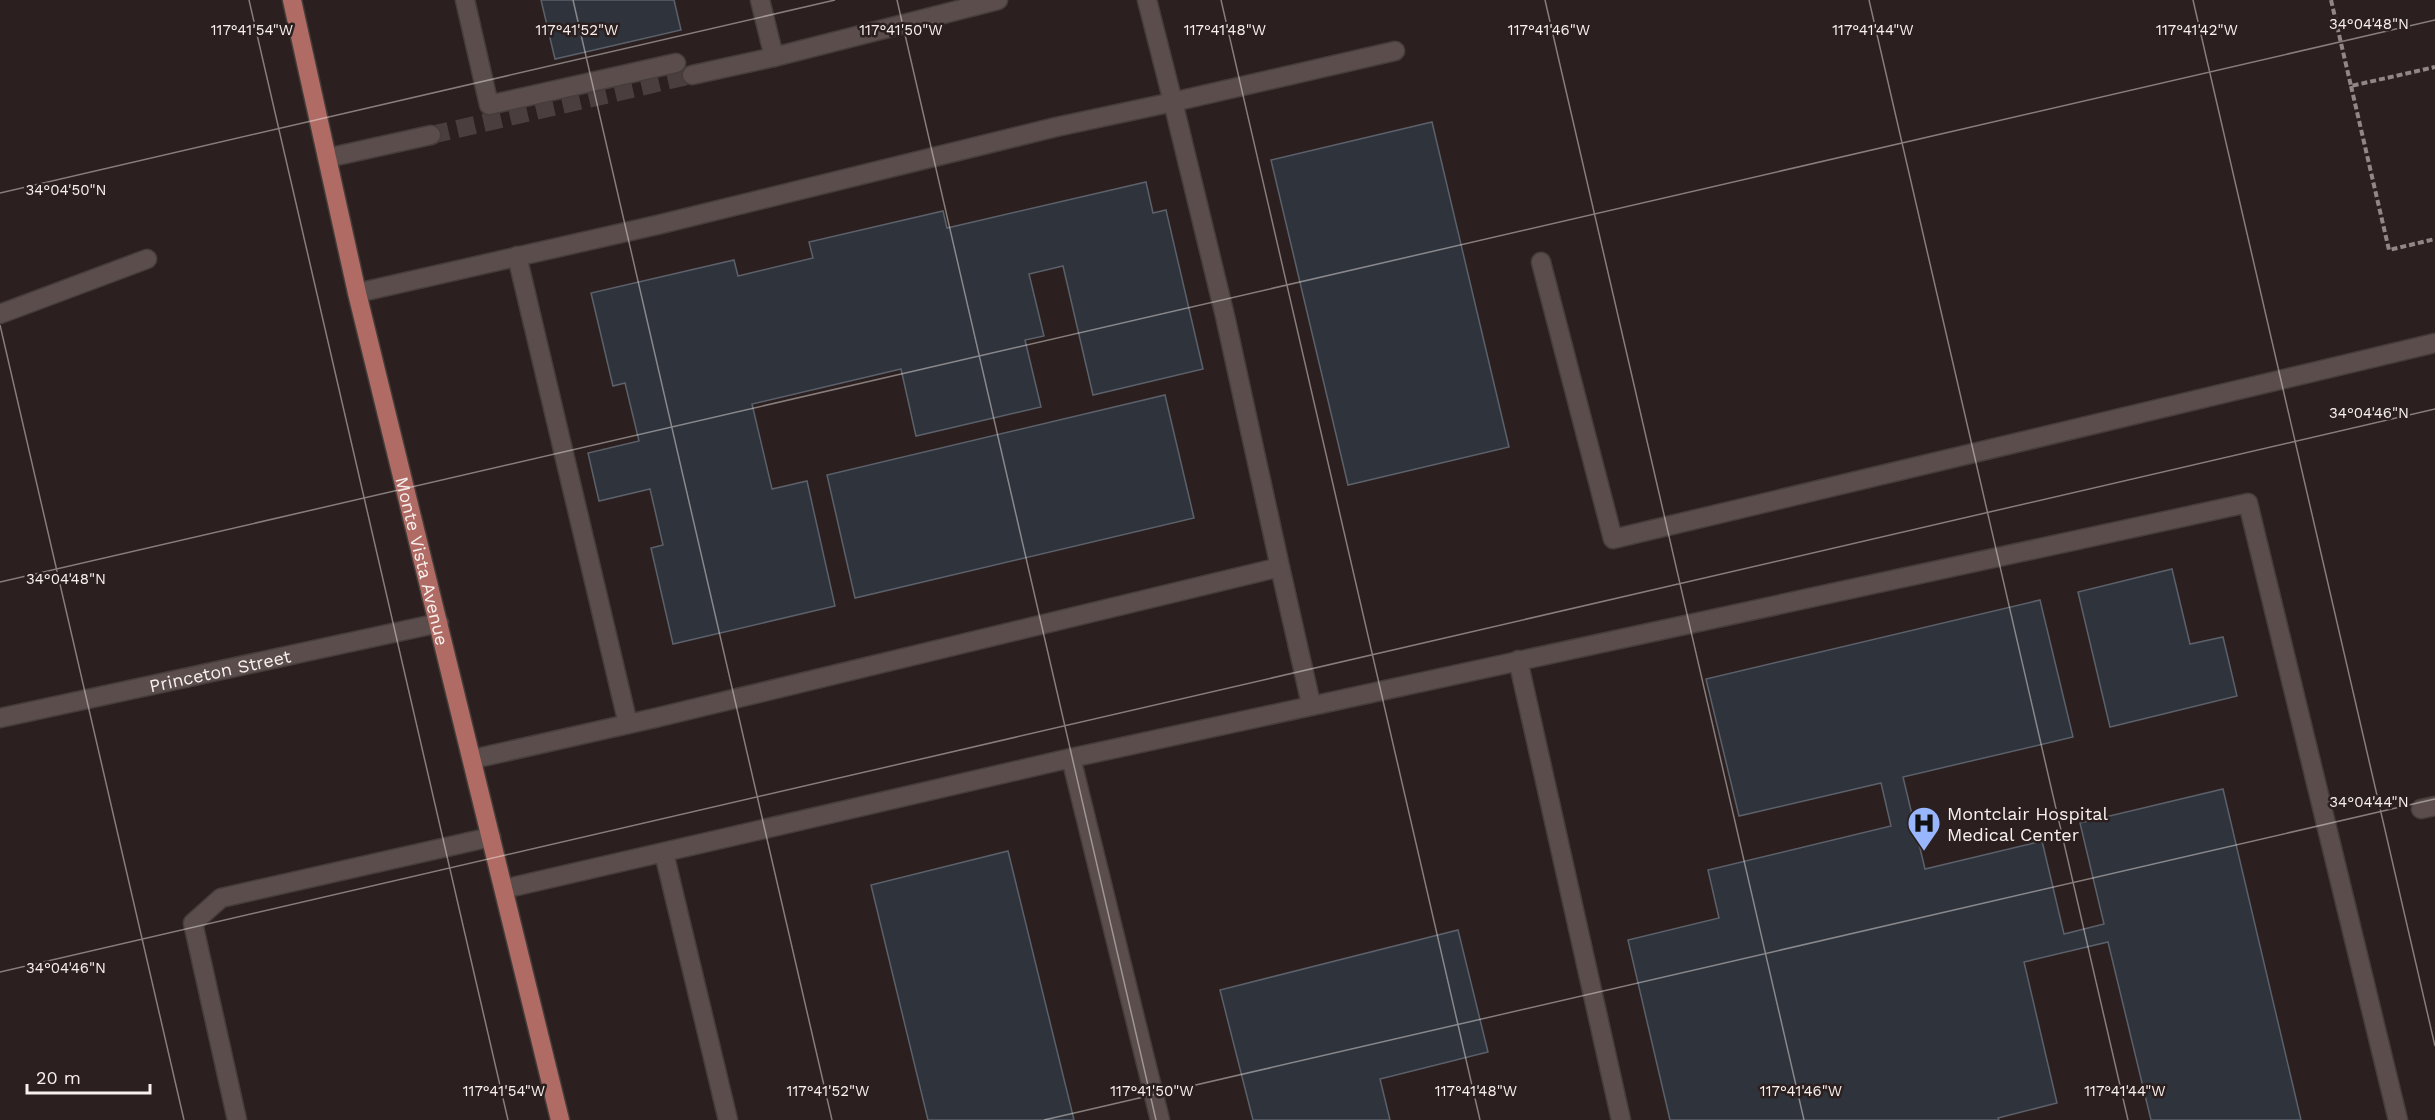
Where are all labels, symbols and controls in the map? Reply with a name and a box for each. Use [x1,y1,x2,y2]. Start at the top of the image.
text: 34°04'48"N [2329,15,2409,33]
text: 117°41'54"W [211,21,293,39]
text: 117°41'52"W [536,21,618,39]
text: 117°41'50"W [859,21,943,39]
text: 117°41'48"W [1184,21,1266,39]
text: 117°41'46"W [1508,21,1590,39]
text: 117°41'44"W [1832,21,1914,39]
text: 117°41'42"W [2156,21,2238,39]
text: 34°04'50"N [25,181,107,199]
text: 34°04'46"N [2329,404,2409,422]
street label: Monte Vista Avenue [392,474,454,647]
text: 34°04'48"N [26,570,106,588]
street label: Princeton Street [147,645,293,696]
text: 34°04'44"N [2329,793,2409,811]
place label: Montclair Hospital Medical Center [1947,803,2108,845]
hospital icon: Montclair Hospital Medical Center [1906,805,1942,852]
text: 34°04'46"N [26,959,106,977]
scale bar [27,1057,150,1095]
text: 20 m [36,1067,81,1088]
text: 117°41'54"W [463,1082,545,1100]
text: 117°41'52"W [787,1082,869,1100]
text: 117°41'50"W [1110,1082,1194,1100]
text: 117°41'48"W [1435,1082,1517,1100]
text: 117°41'46"W [1760,1082,1842,1100]
text: 117°41'44"W [2084,1082,2166,1100]

